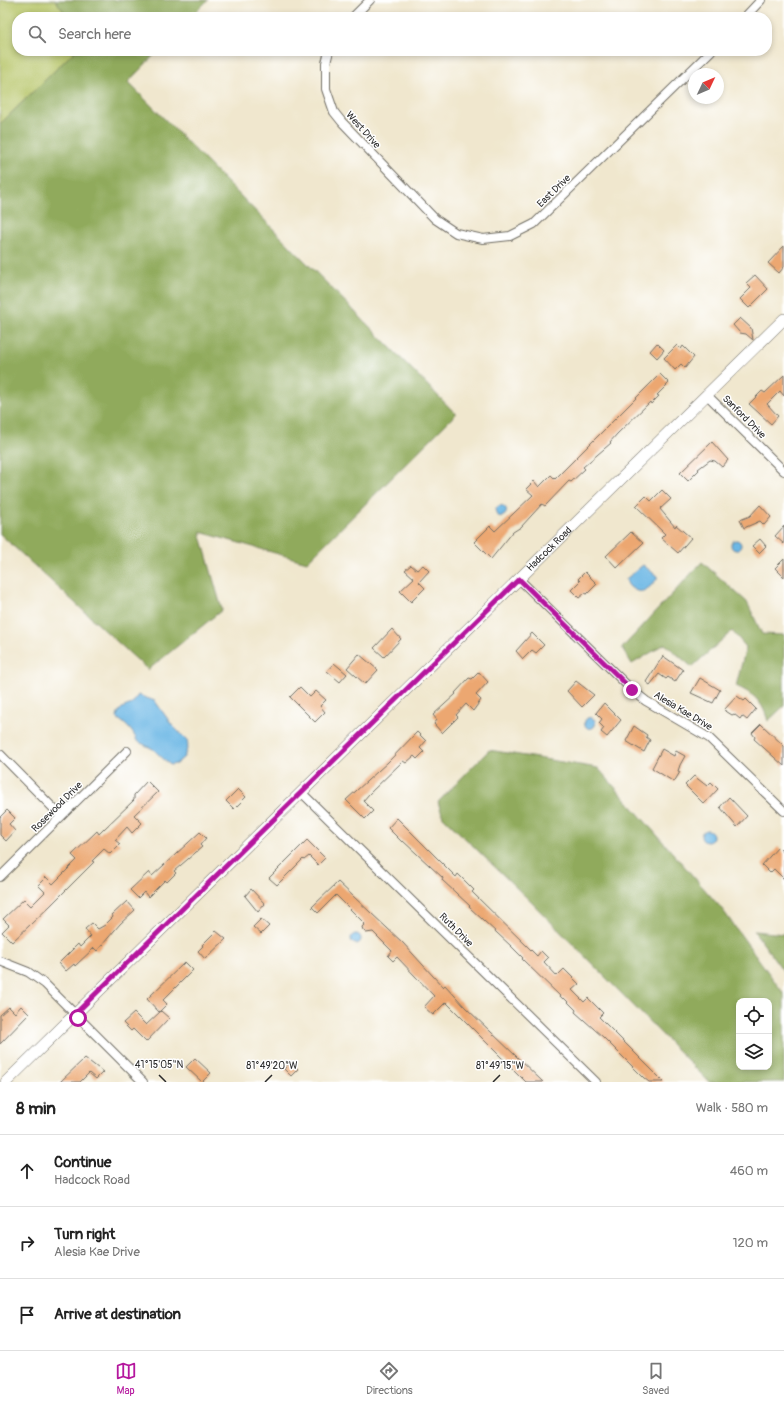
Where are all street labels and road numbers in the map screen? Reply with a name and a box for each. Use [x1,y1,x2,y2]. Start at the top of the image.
street label: West Drive [343,109,383,151]
street label: East Drive [535,172,573,210]
street label: Sanford Drive [720,393,768,441]
street label: Hadcock Road [524,524,574,574]
street label: Alesia Kae Drive [652,689,714,733]
street label: Rosewood Drive [29,779,85,835]
street label: Ruth Drive [437,911,476,950]

